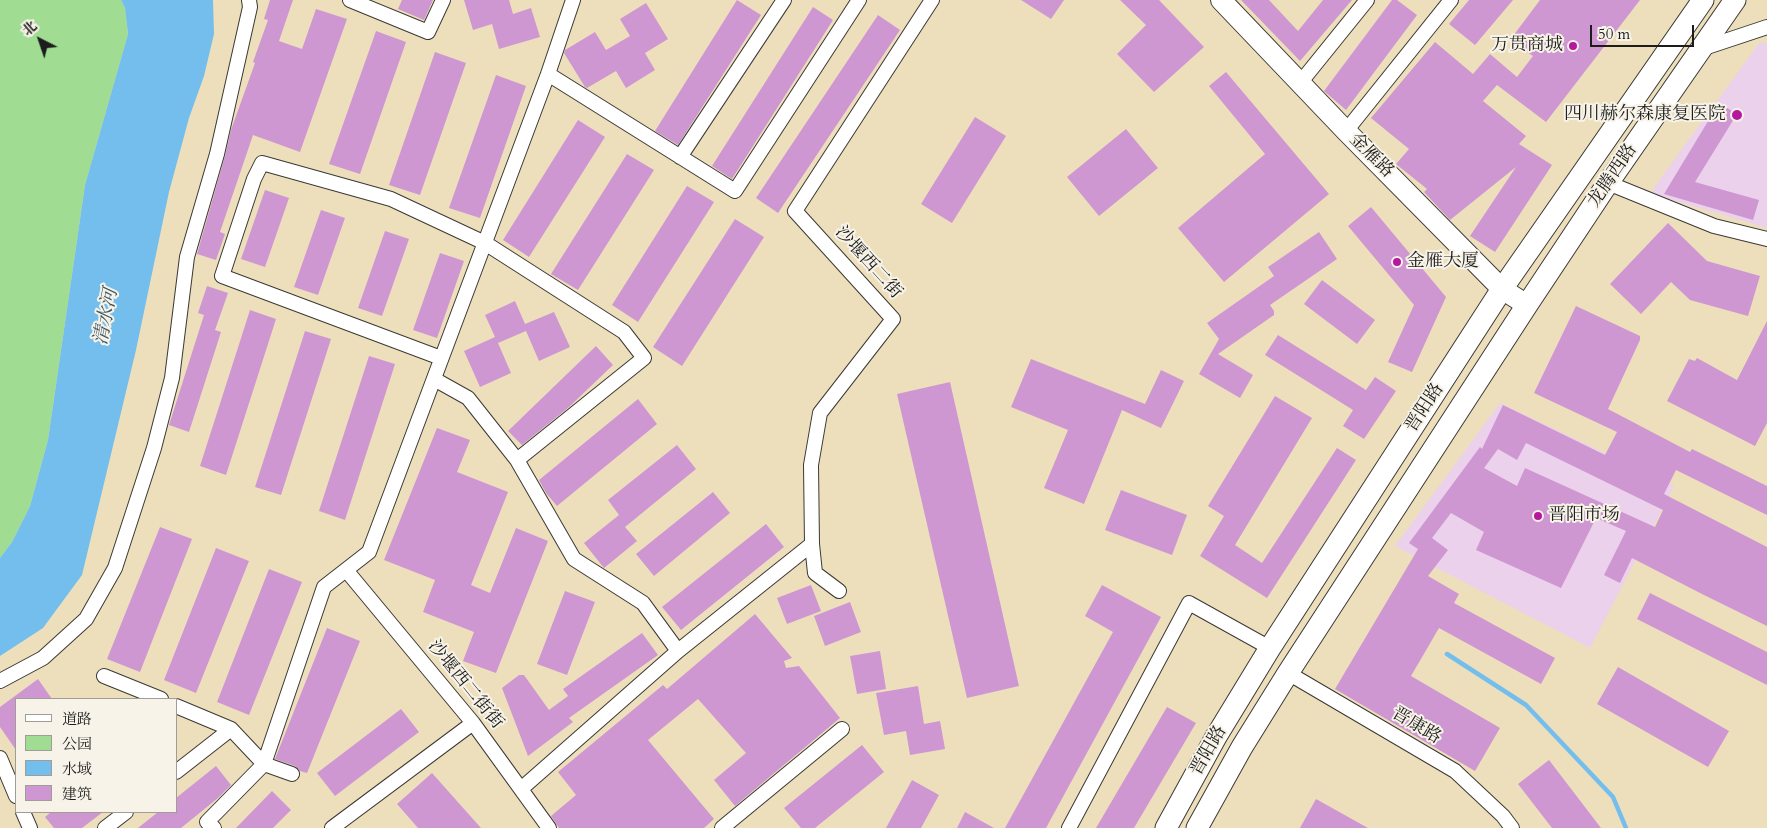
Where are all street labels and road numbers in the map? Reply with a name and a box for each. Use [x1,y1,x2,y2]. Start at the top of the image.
street label: 金雁路 [1344,129,1398,183]
street label: 龙腾西路 [1584,140,1642,212]
street label: 沙堰西二街 [830,222,906,304]
street label: 晋阳路 [1401,379,1449,437]
street label: 沙堰西二街街 [423,636,507,734]
street label: 晋康路 [1387,703,1445,749]
street label: 晋阳路 [1186,722,1232,780]

